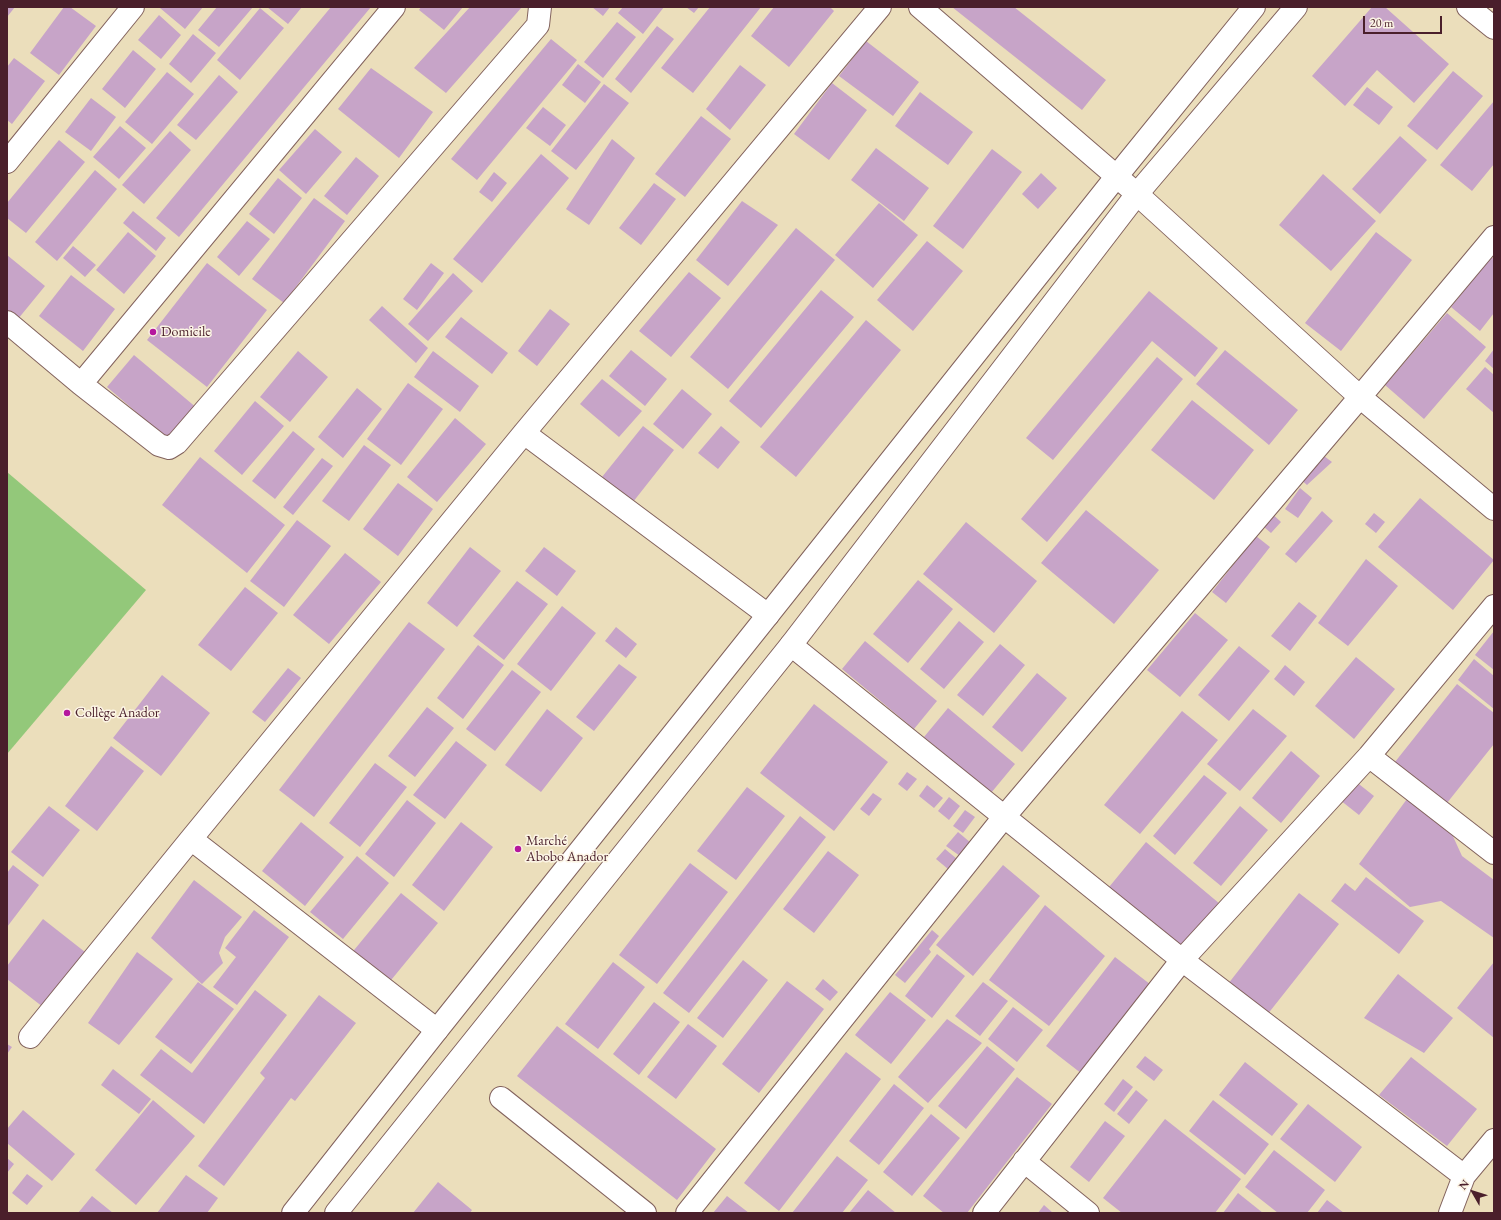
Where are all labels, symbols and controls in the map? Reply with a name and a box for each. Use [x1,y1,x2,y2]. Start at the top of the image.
scale bar [1365,8,1444,34]
text: 20 m [1370,15,1393,31]
place label: Domicile [161,324,211,340]
marker: Domicile [148,327,158,337]
place label: Collège Anador [75,705,160,721]
marker: Collège Anador [62,708,72,718]
place label: Marché Abobo Anador [526,833,608,866]
marker: Marché Abobo Anador [513,844,523,854]
north arrow [1453,1172,1493,1212]
text: N [1455,1177,1472,1192]

